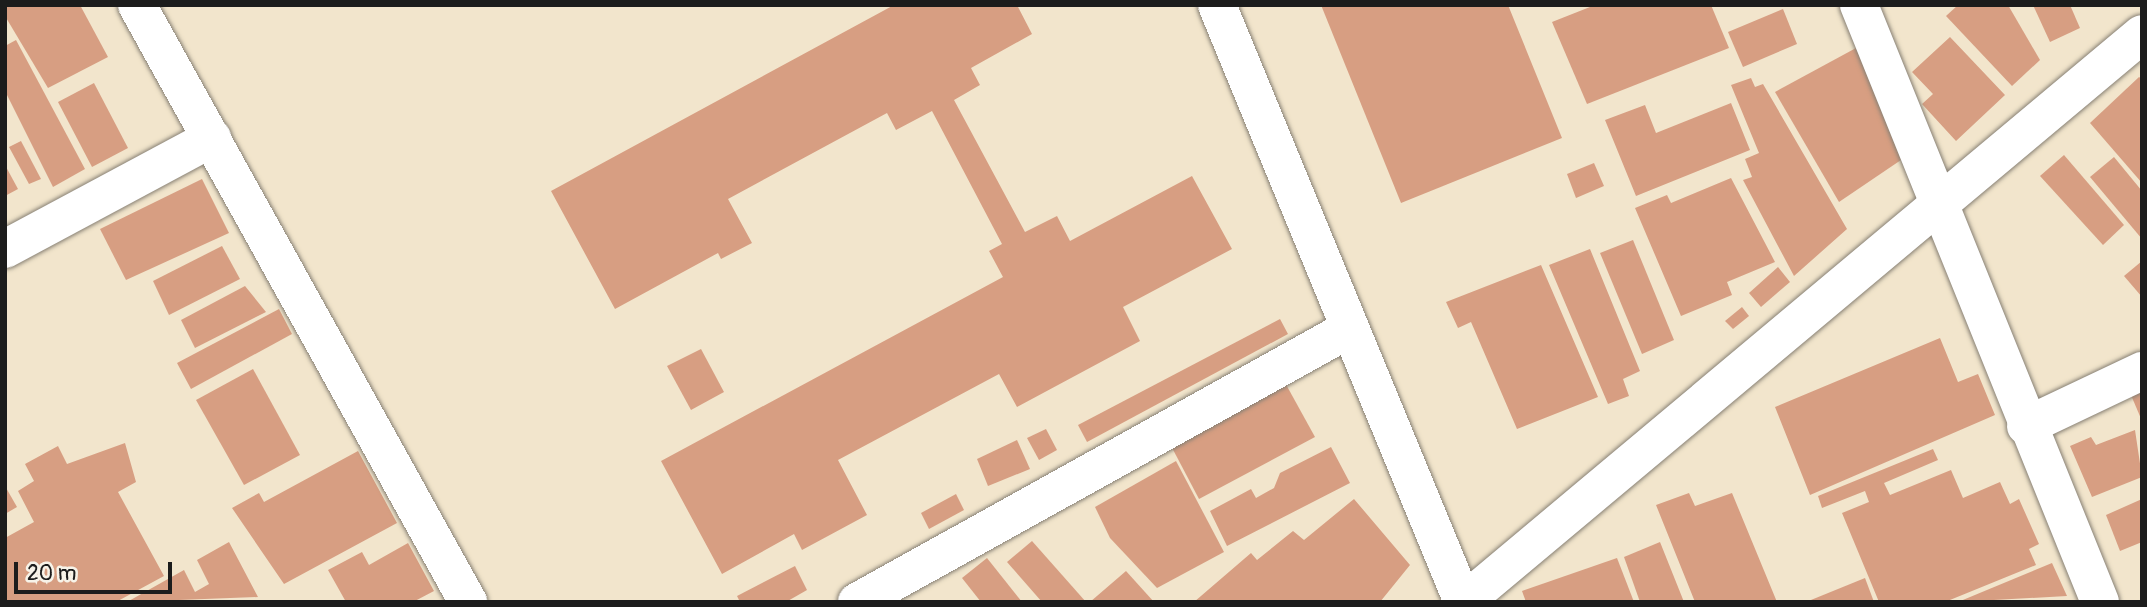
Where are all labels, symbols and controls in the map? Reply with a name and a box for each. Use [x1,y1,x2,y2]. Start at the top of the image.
scale bar [18,548,175,592]
text: 20 m [27,560,76,587]

